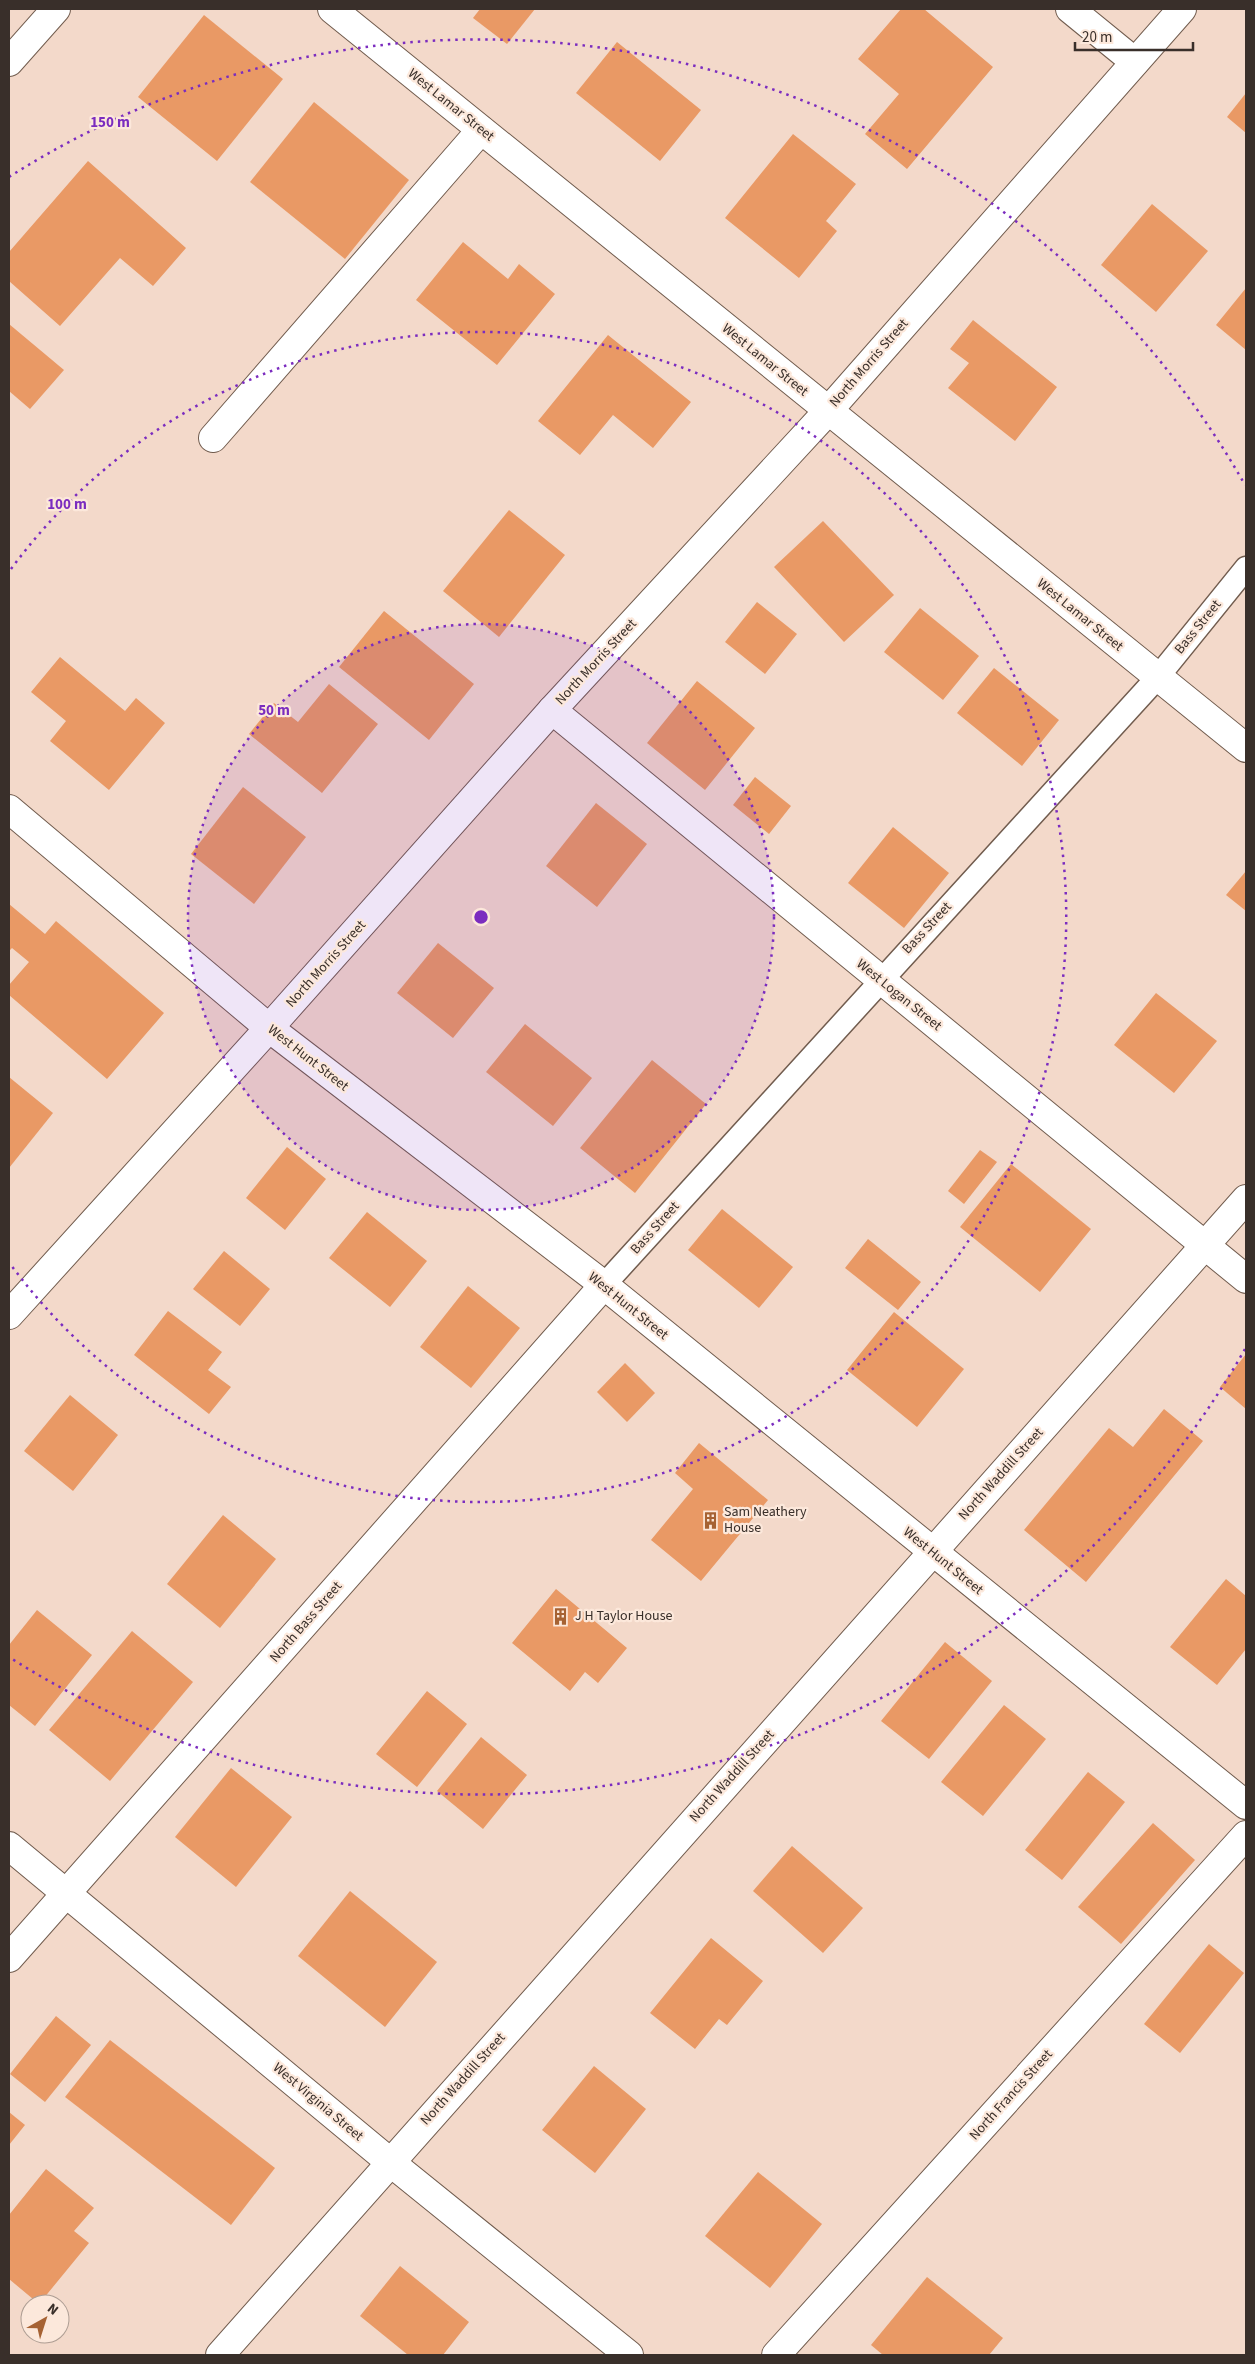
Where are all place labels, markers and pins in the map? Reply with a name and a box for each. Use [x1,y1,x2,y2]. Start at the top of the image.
centre of rings [472,908,490,926]
place label: Sam Neathery House [724,1502,807,1538]
building icon: Sam Neathery House [700,1510,720,1530]
building icon: J H Taylor House [551,1606,571,1626]
place label: J H Taylor House [575,1606,673,1626]

